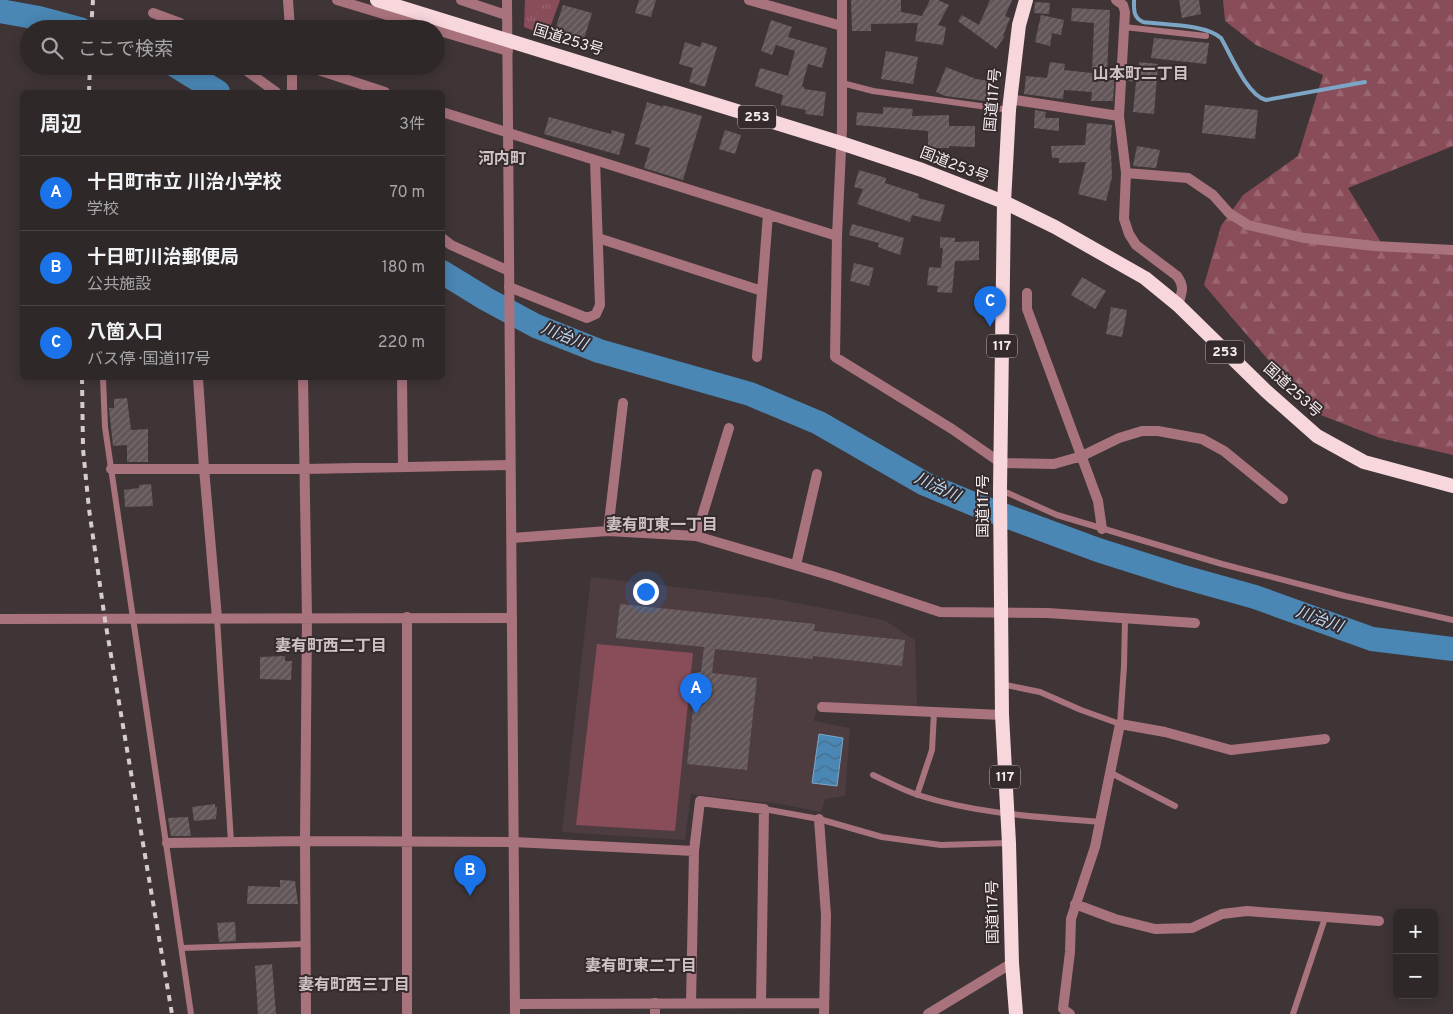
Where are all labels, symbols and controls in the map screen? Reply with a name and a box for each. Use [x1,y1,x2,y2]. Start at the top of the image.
search box [20,20,445,75]
street label: 国道253号 [531,21,605,61]
icon: search [38,34,66,62]
text: ここで検索 [78,38,173,62]
district label: 山本町二丁目 [1093,65,1189,85]
street label: 国道117号 [982,67,1006,133]
road number: 253 [738,105,776,128]
text: 周辺 [40,112,82,139]
text: 3件 [399,115,425,135]
street label: 国道253号 [917,144,991,188]
district label: 河内町 [478,150,526,170]
text: 十日町市立 川治小学校 [87,171,282,195]
text: A [50,183,62,203]
text: 70 m [390,183,425,203]
text: 学校 [87,200,119,220]
text: 十日町川治郵便局 [87,246,239,270]
text: B [50,258,62,278]
text: 180 m [382,258,425,278]
text: 公共施設 [87,275,151,295]
pin: C [974,286,1006,327]
water label: 川治川 [538,319,592,356]
text: 八箇入口 [87,321,163,345]
text: C [51,333,61,353]
text: 220 m [378,333,425,353]
road number: 117 [987,334,1017,358]
road number: 253 [1206,341,1244,364]
text: バス停 · 国道117号 [87,350,211,370]
street label: 国道253号 [1259,360,1325,422]
water label: 川治川 [911,469,965,508]
street label: 国道117号 [975,474,994,538]
district label: 妻有町東一丁目 [606,516,718,536]
your location [633,579,659,605]
water label: 川治川 [1293,602,1347,638]
district label: 妻有町西二丁目 [275,637,387,657]
pin: A [680,673,712,714]
road number: 117 [990,766,1020,789]
pin: B [454,855,486,896]
street label: 国道117号 [984,880,1004,944]
map controls [1393,909,1438,999]
button: + [1393,909,1438,954]
button: − [1393,954,1438,999]
district label: 妻有町東二丁目 [585,957,697,977]
district label: 妻有町西三丁目 [298,976,410,996]

